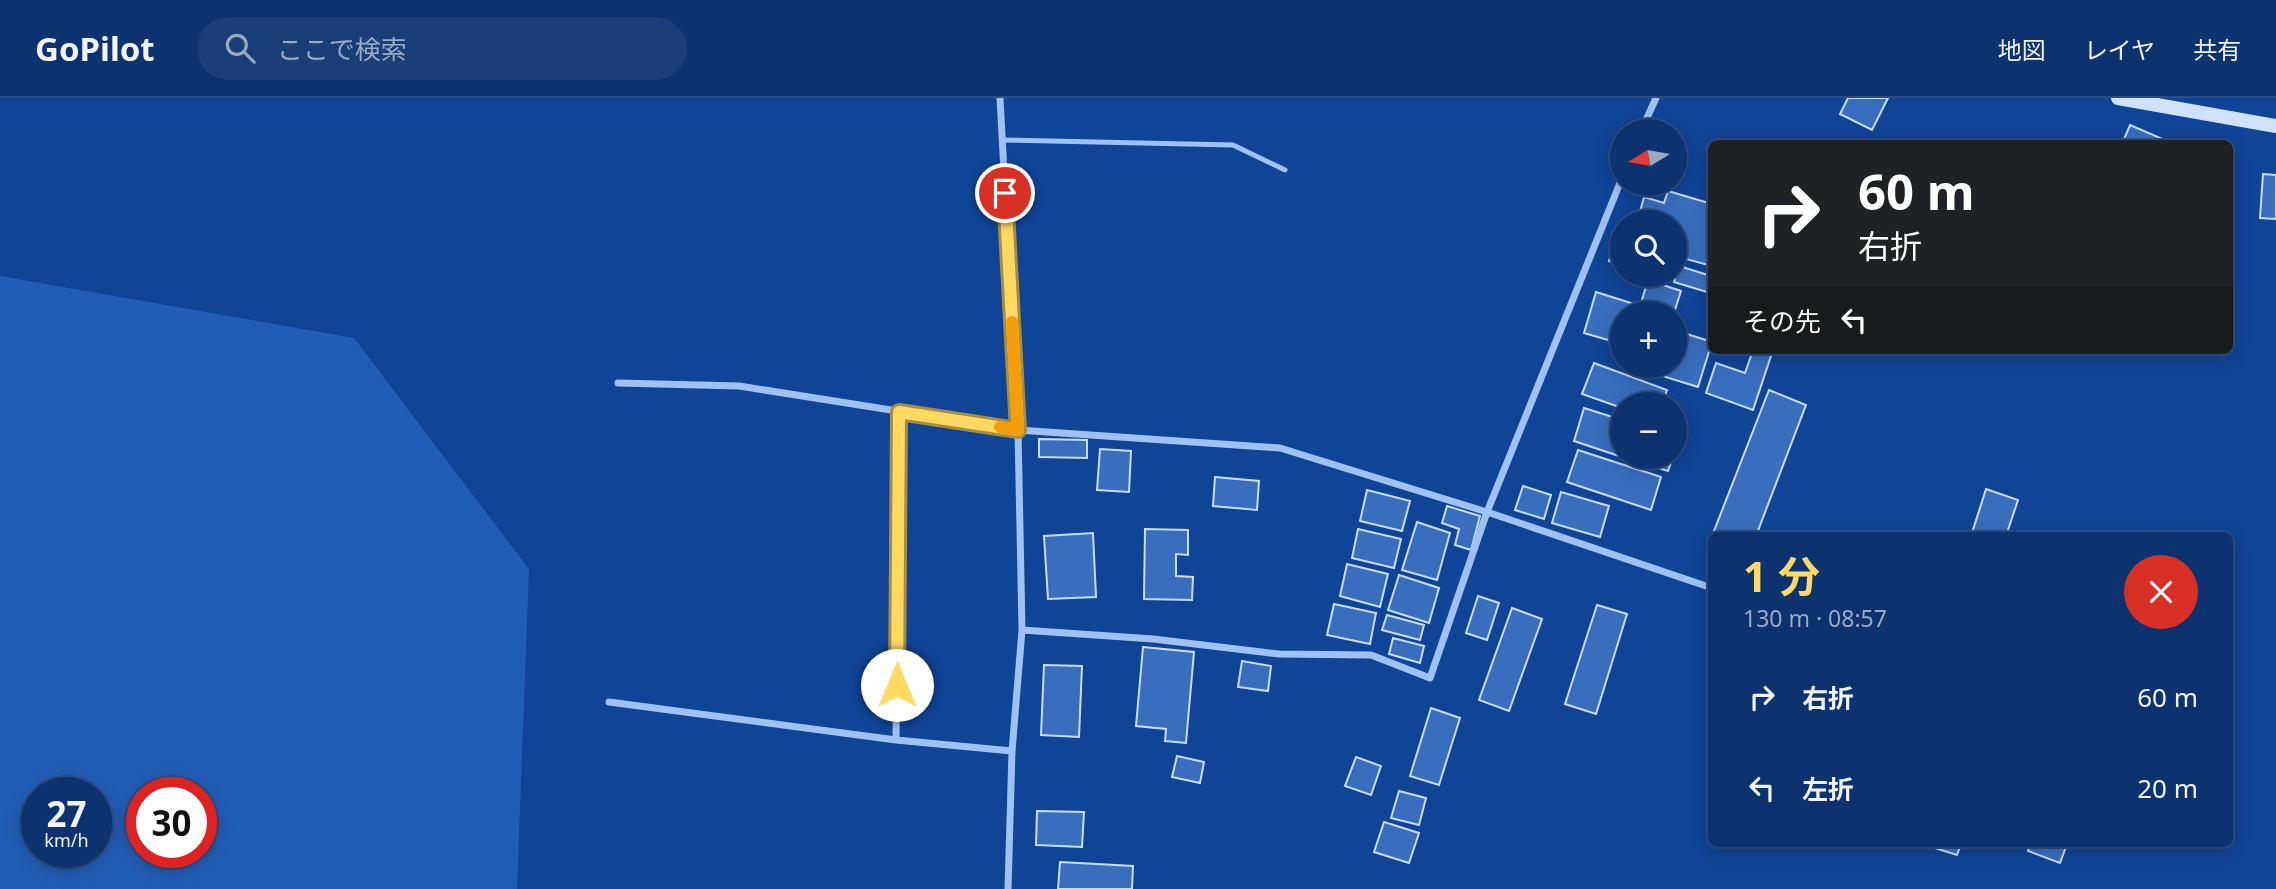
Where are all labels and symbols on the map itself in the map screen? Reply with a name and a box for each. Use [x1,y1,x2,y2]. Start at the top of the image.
north arrow [1610,119,1687,196]
pin [975,163,1035,223]
position arrow [860,648,934,722]
speed limit sign: 30 [126,777,217,868]

